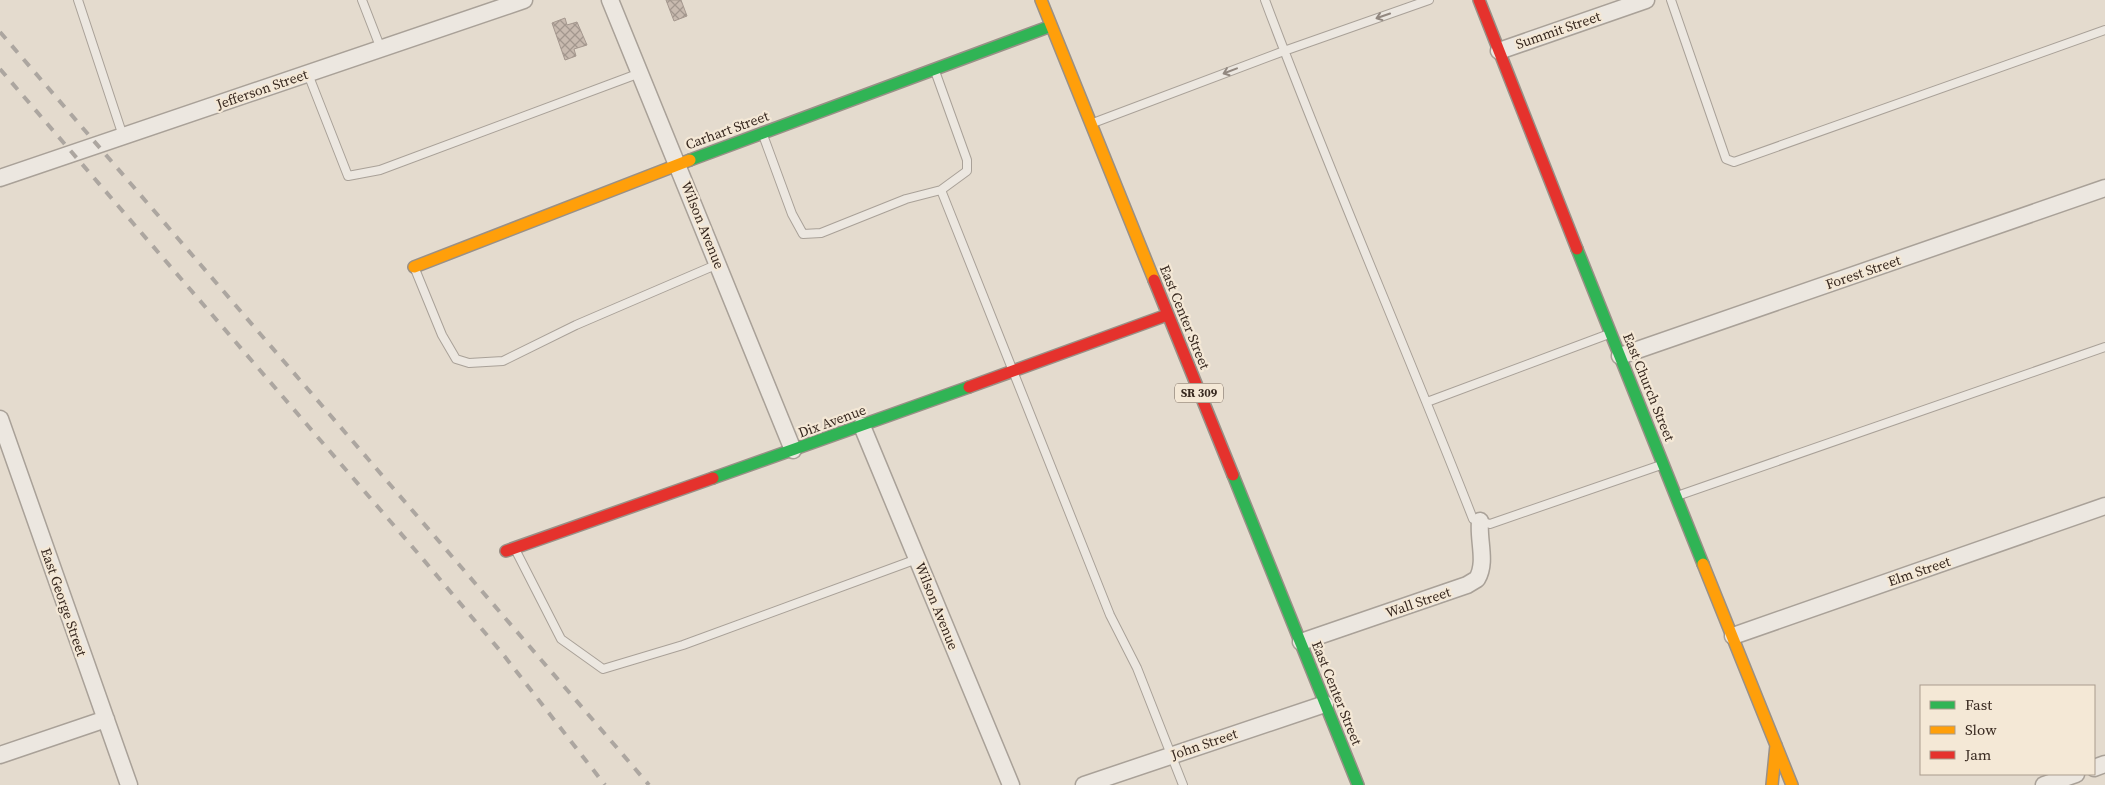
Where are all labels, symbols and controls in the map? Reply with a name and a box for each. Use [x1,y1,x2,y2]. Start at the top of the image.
street label: Summit Street [1513,6,1604,54]
one-way arrow [1376,12,1391,21]
street label: Jefferson Street [213,64,311,114]
one-way arrow [1223,67,1238,76]
street label: Carhart Street [683,106,772,154]
street label: Wilson Avenue [676,178,730,272]
street label: Forest Street [1823,250,1904,294]
street label: East Center Street [1155,262,1215,373]
street label: East Church Street [1618,330,1680,445]
road number: SR 309 [1175,383,1223,402]
street label: Dix Avenue [795,400,869,442]
street label: East George Street [36,545,92,659]
street label: Elm Street [1885,551,1953,591]
street label: Wilson Avenue [910,559,964,653]
street label: Wall Street [1383,581,1454,622]
street label: East Center Street [1307,638,1367,749]
legend [1920,685,2095,775]
text: Fast [1965,694,1992,715]
text: Slow [1965,719,1997,740]
street label: John Street [1167,723,1240,765]
text: Jam [1964,744,1992,765]

